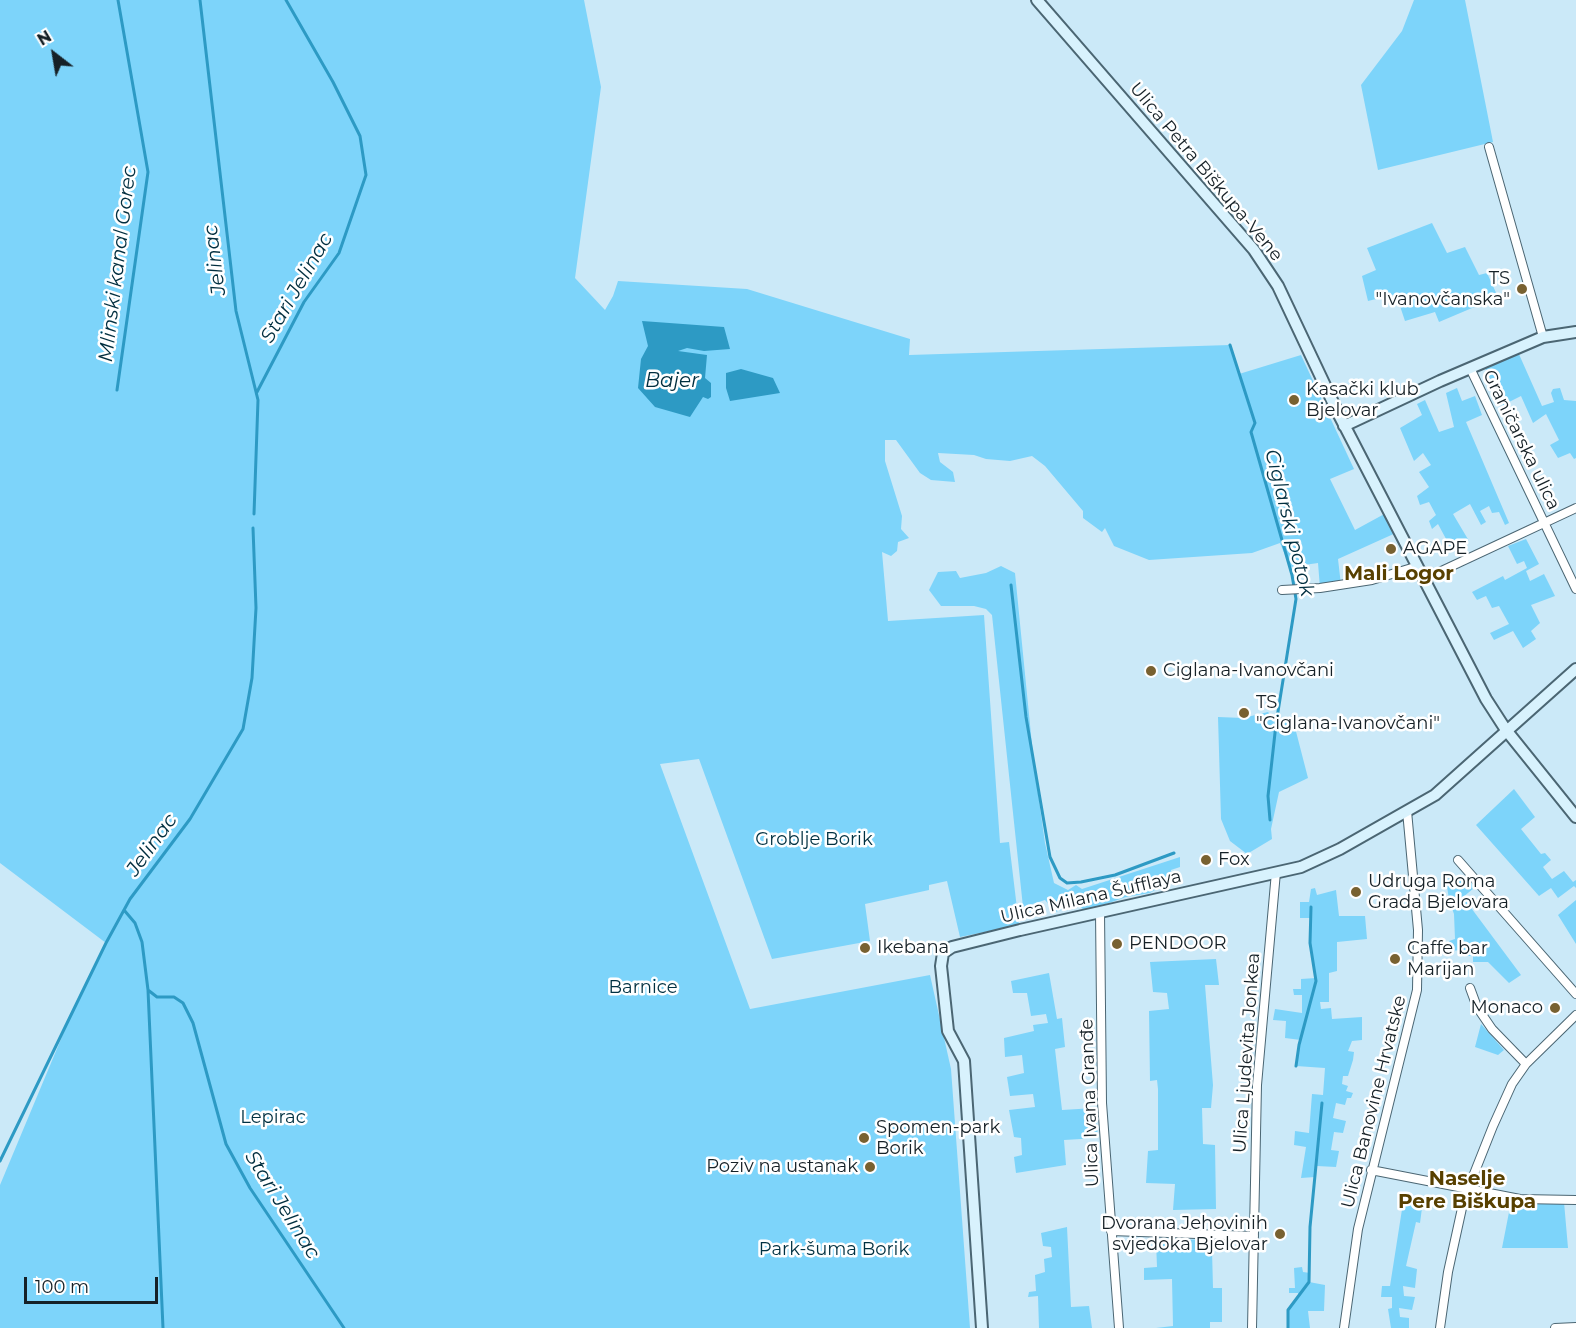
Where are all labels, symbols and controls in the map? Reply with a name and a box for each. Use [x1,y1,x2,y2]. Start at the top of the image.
north arrow [24,24,84,84]
text: N [34,27,55,50]
street label: Ulica Petra Biškupa-Vene [1125,78,1287,266]
water label: Mlinski kanal Gorec [94,165,142,363]
water label: Jelinac [199,223,231,297]
water label: Stari Jelinac [256,229,338,347]
place label: TS "Ivanovčanska" [1376,268,1510,310]
marker: TS "Ivanovčanska" [1515,282,1529,296]
street label: Graničarska ulica [1478,366,1564,514]
water label: Bajer [645,369,699,393]
place label: Kasački klub Bjelovar [1306,379,1419,422]
marker: Kasački klub Bjelovar [1287,393,1301,407]
water label: Ciglarski potok [1259,447,1319,599]
place label: AGAPE [1403,538,1467,560]
marker: AGAPE [1384,542,1398,556]
district label: Mali Logor [1344,562,1454,586]
place label: Ciglana-Ivanovčani [1163,660,1334,682]
marker: Ciglana-Ivanovčani [1144,664,1158,678]
place label: TS "Ciglana-Ivanovčani" [1256,692,1440,734]
marker: TS "Ciglana-Ivanovčani" [1237,706,1251,720]
water label: Jelinac [121,809,183,881]
park label: Groblje Borik [755,829,873,851]
place label: Fox [1218,849,1250,871]
marker: Fox [1199,853,1213,867]
street label: Ulica Milana Šufflaya [998,866,1184,928]
place label: Udruga Roma Grada Bjelovara [1368,871,1509,914]
marker: Udruga Roma Grada Bjelovara [1349,885,1363,899]
place label: PENDOOR [1129,933,1227,955]
place label: Ikebana [877,937,949,959]
marker: PENDOOR [1110,937,1124,951]
place label: Caffe bar Marijan [1407,938,1488,980]
marker: Ikebana [858,941,872,955]
street label: Ulica Ljudevita Jonkea [1229,952,1265,1154]
marker: Caffe bar Marijan [1388,952,1402,966]
park label: Barnice [608,977,678,999]
street label: Ulica Banovine Hrvatske [1337,993,1411,1211]
place label: Monaco [1470,997,1543,1019]
marker: Monaco [1548,1001,1562,1015]
street label: Ulica Ivana Granđe [1076,1018,1104,1188]
park label: Lepirac [240,1107,306,1129]
place label: Spomen-park Borik [876,1117,1000,1160]
marker: Spomen-park Borik [857,1131,871,1145]
water label: Stari Jelinac [239,1146,325,1264]
place label: Poziv na ustanak [706,1156,858,1178]
marker: Poziv na ustanak [863,1160,877,1174]
district label: Naselje Pere Biškupa [1398,1167,1536,1214]
place label: Dvorana Jehovinih svjedoka Bjelovar [1101,1213,1268,1256]
marker: Dvorana Jehovinih svjedoka Bjelovar [1273,1227,1287,1241]
park label: Park-šuma Borik [759,1239,909,1261]
scale bar [27,1265,160,1303]
text: 100 m [35,1276,89,1298]

